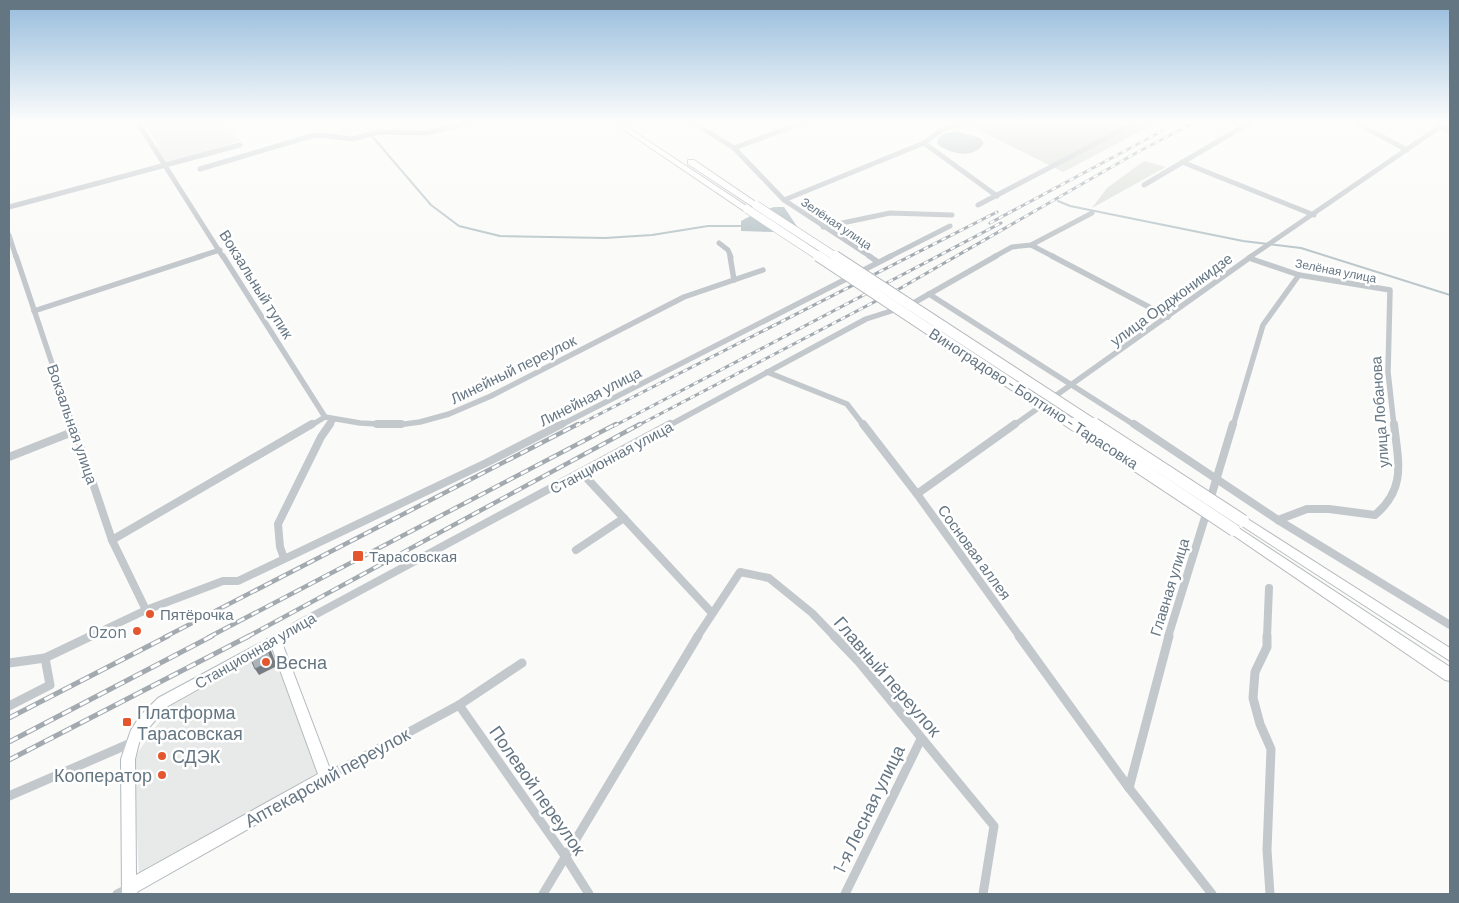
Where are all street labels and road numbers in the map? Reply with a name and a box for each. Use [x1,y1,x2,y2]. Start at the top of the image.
street label: Зелёная улица [798,194,875,253]
street label: Вокзальный тупик [216,226,298,342]
street label: улица Орджоникидзе [1106,249,1236,349]
street label: Зелёная улица [1294,255,1378,286]
street label: Виноградово - Болтино - Тарасовка [926,324,1142,473]
street label: Линейный переулок [447,331,579,407]
street label: улица Лобанова [1366,355,1392,468]
street label: Вокзальная улица [44,362,102,487]
street label: Линейная улица [536,362,645,429]
street label: Станционная улица [546,417,676,497]
street label: Сосновая аллея [935,501,1015,603]
street label: Главная улица [1146,535,1193,638]
street label: Станционная улица [191,608,319,692]
street label: Главный переулок [830,611,946,741]
street label: Полевой переулок [485,721,591,859]
street label: Аптекарский переулок [241,722,414,832]
street label: 1-я Лесная улица [827,740,909,877]

